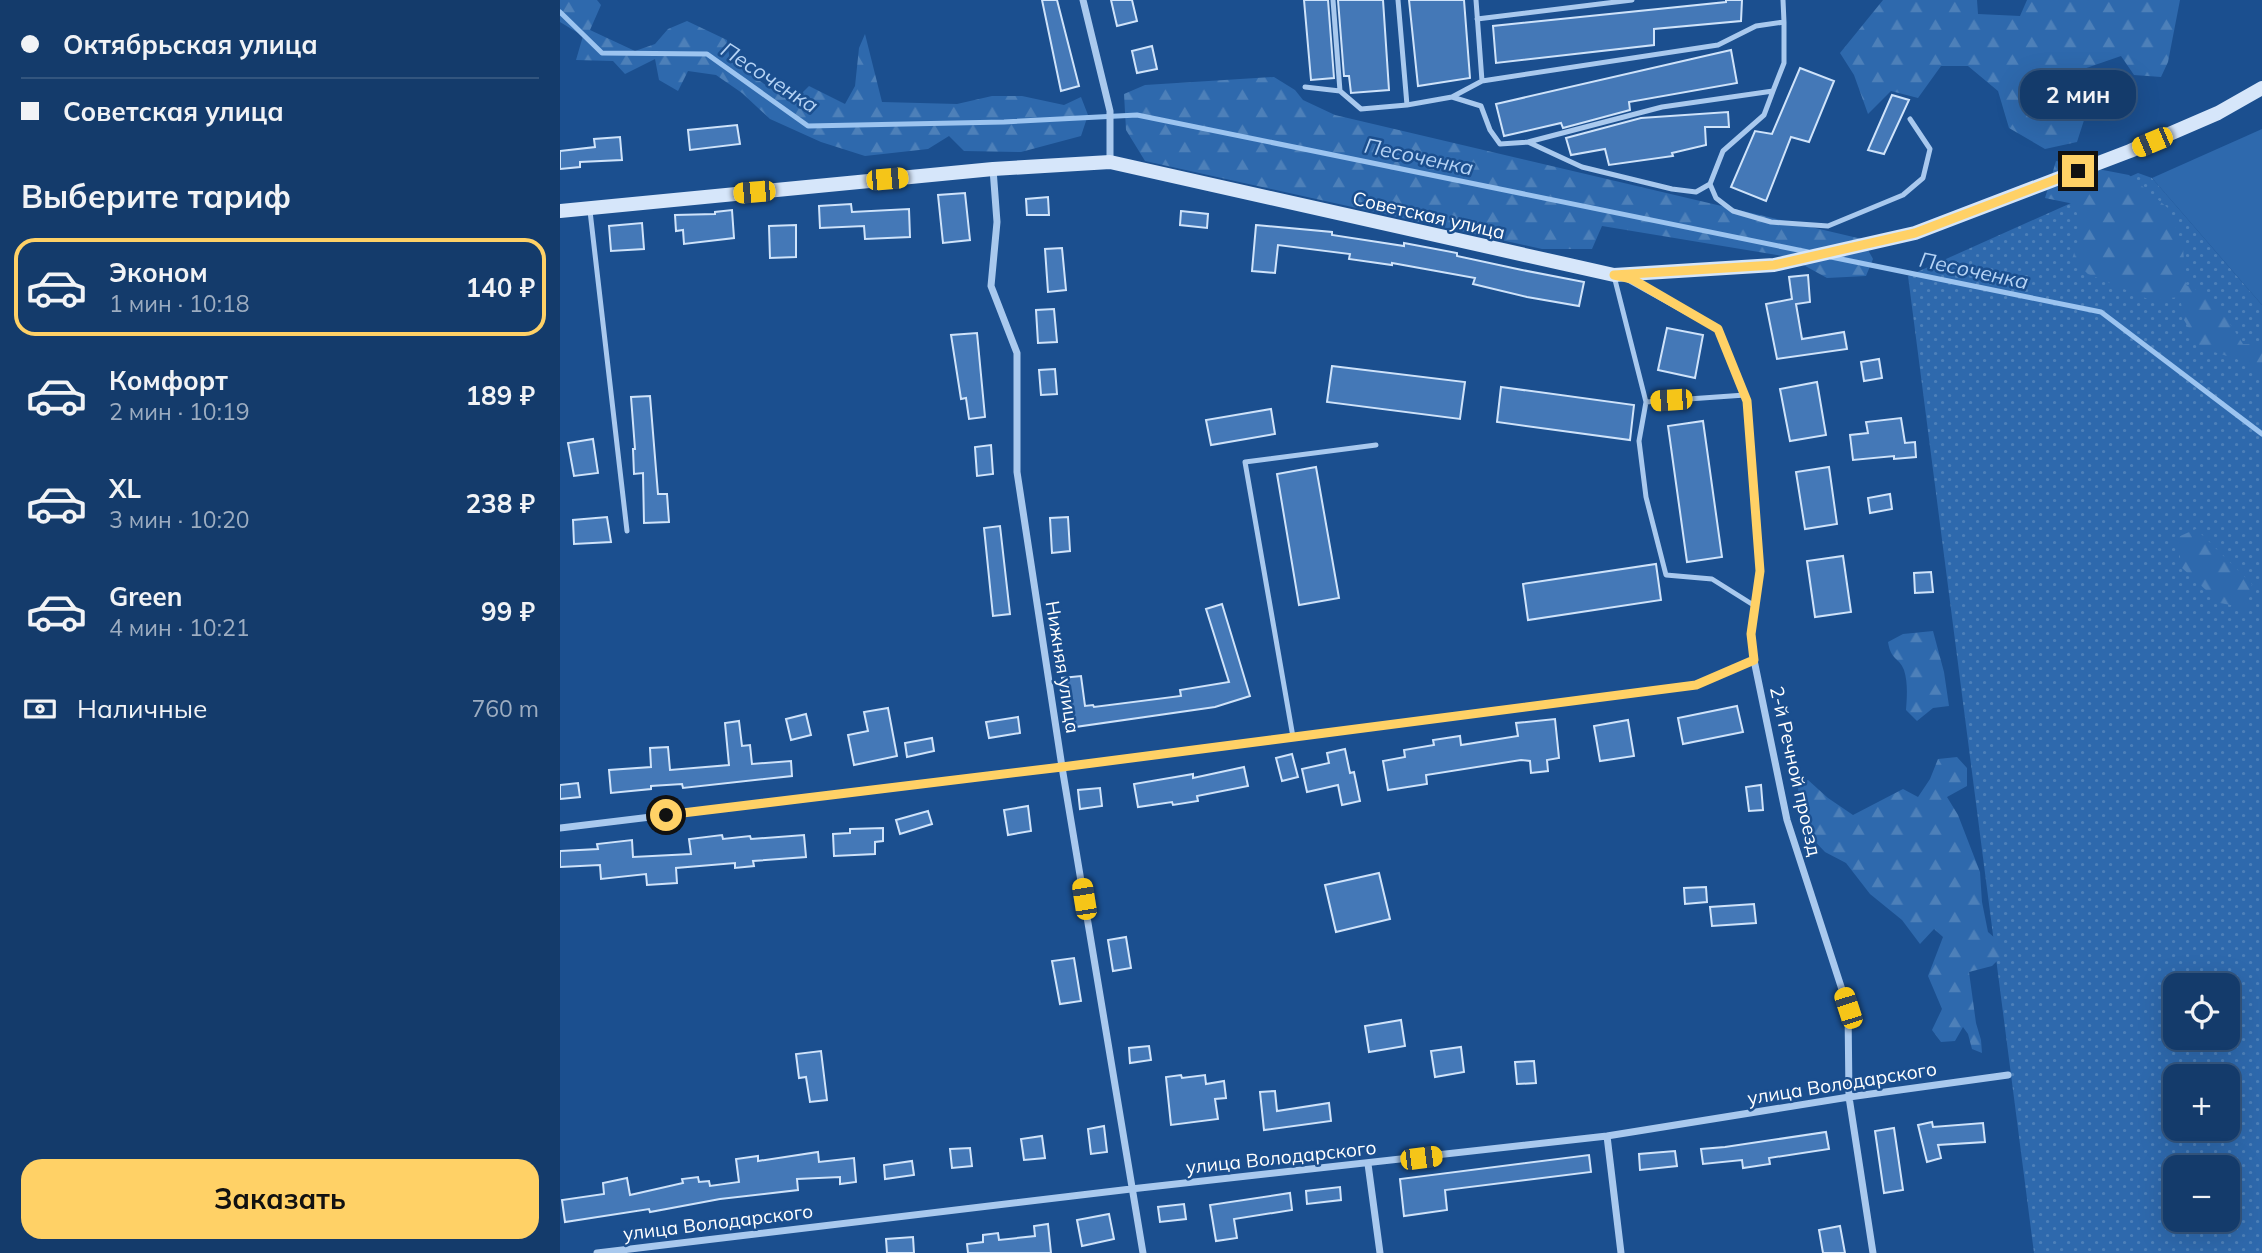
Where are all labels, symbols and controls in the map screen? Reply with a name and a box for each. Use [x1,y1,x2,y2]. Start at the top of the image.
text: Октябрьская улица [63,28,318,61]
water label: Песоченка [717,36,824,118]
callout: 2 мин [2020,69,2136,118]
text: 2 мин [2046,80,2110,109]
text: Советская улица [63,95,284,128]
car [2129,124,2176,160]
water label: Песоченка [1362,132,1476,180]
route end [2062,155,2094,187]
car [866,167,909,191]
text: Выберите тариф [21,176,291,216]
car [733,180,776,204]
street label: Советская улица [1350,186,1508,244]
water label: Песоченка [1917,246,2031,294]
icon: car [25,256,88,319]
text: Эконом [109,256,208,289]
text: 140 ₽ [465,271,535,304]
text: 1 мин · 10:18 [109,289,249,318]
icon: car [25,364,88,427]
text: Комфорт [109,364,228,397]
text: 189 ₽ [465,379,535,412]
car [1650,388,1693,412]
text: 2 мин · 10:19 [109,397,249,426]
icon: car [25,472,88,535]
text: XL [109,472,141,505]
text: 238 ₽ [465,487,535,520]
text: 3 мин · 10:20 [109,505,249,534]
icon: car [25,580,88,643]
text: Green [109,580,182,613]
text: 99 ₽ [481,595,535,628]
street label: Нижняя улица [1041,599,1085,735]
text: 4 мин · 10:21 [109,613,249,642]
street label: 2-й Речной проезд [1765,684,1827,859]
icon: cash [21,690,59,728]
text: Наличные [77,692,207,725]
text: 760 m [471,694,539,723]
route start [650,799,682,831]
car [1071,877,1098,921]
map controls [2163,973,2240,1232]
button: locate [2163,973,2240,1050]
car [1832,985,1865,1031]
street label: улица Володарского [1746,1056,1938,1110]
button: + [2163,1064,2240,1141]
street label: улица Володарского [1185,1135,1377,1179]
car [1399,1145,1444,1171]
button: − [2163,1155,2240,1232]
button: Заказать [21,1159,539,1239]
street label: улица Володарского [622,1198,814,1246]

